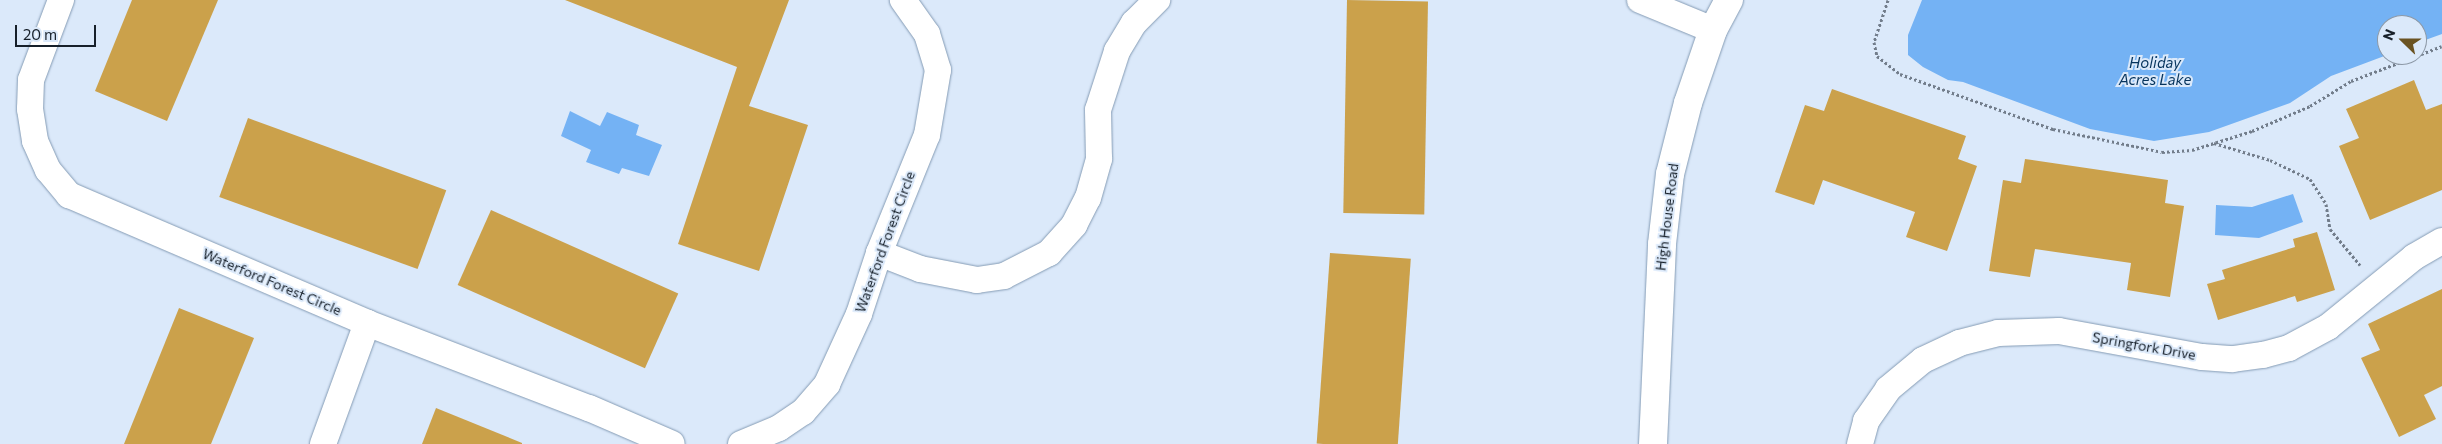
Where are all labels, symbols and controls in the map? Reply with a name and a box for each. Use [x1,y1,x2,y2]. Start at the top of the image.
scale bar [18,15,99,47]
north arrow [2377,15,2427,65]
text: 20 m [23,25,57,43]
text: N [2379,27,2398,43]
water label: Holiday Acres Lake [2119,53,2191,88]
street label: High House Road [1652,162,1682,272]
street label: Waterford Forest Circle [852,169,918,315]
street label: Waterford Forest Circle [200,245,344,319]
street label: Springfork Drive [2091,329,2197,363]

